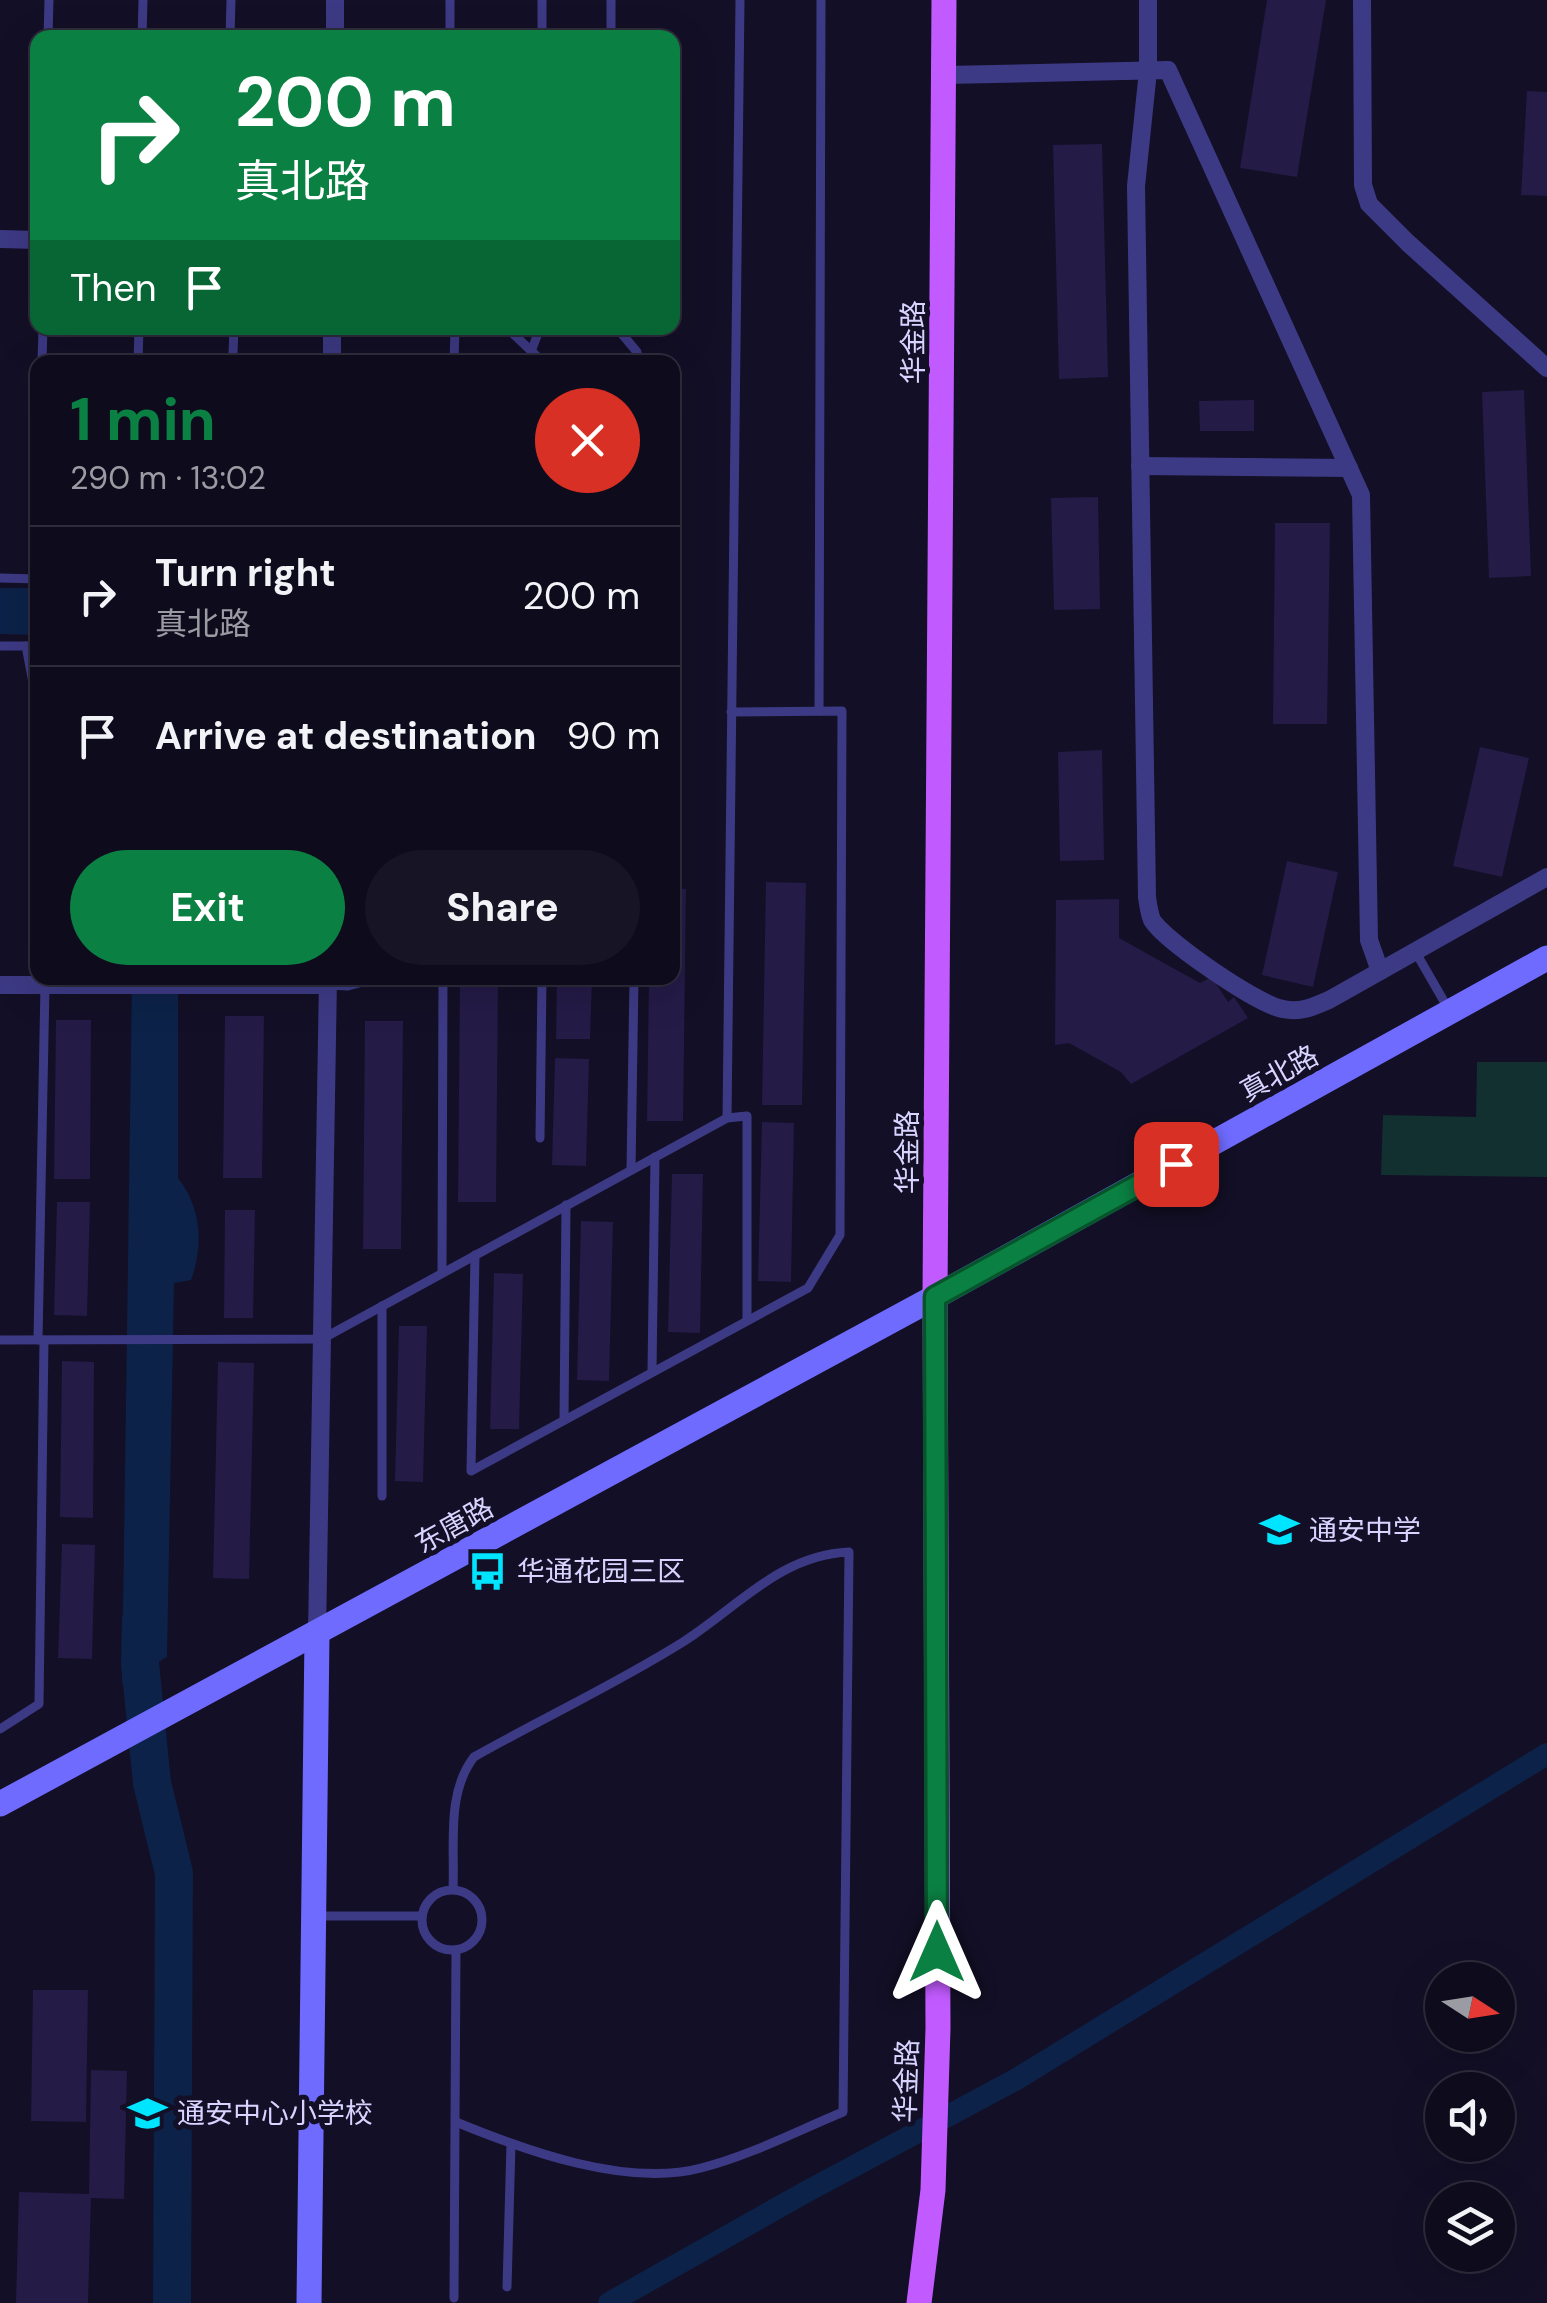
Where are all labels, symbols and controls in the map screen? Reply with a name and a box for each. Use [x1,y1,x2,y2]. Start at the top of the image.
text: 200 m [235,57,456,148]
icon: right [70,70,200,200]
text: 真北路 [235,152,370,211]
icon: arrive [177,260,232,315]
text: Then [70,263,157,313]
street label: 华金路 [895,300,932,384]
text: 1 min [70,380,216,459]
button: close [535,388,640,493]
text: 290 m · 13:02 [70,457,266,499]
text: Turn right [155,548,336,598]
icon: right [70,569,125,624]
text: 200 m [523,571,640,621]
text: 真北路 [155,603,251,645]
icon: arrive [70,709,125,764]
text: Arrive at destination [155,711,537,761]
text: 90 m [567,711,660,761]
button: Exit [70,850,345,965]
button: Share [365,850,640,965]
street label: 真北路 [1234,1037,1325,1110]
street label: 华金路 [889,1110,926,1194]
pin [1134,1122,1219,1207]
icon: arrive [1149,1137,1204,1192]
street label: 东唐路 [409,1489,500,1562]
school or university icon: 通安中学 [1258,1509,1300,1551]
place label: 通安中学 [1309,1512,1421,1549]
bus stop icon: 华通花园三区 [466,1550,508,1592]
place label: 华通花园三区 [517,1553,685,1590]
position arrow [885,1900,989,2004]
north arrow [1425,1962,1515,2052]
map controls [1425,1962,1515,2272]
street label: 华金路 [887,2038,926,2124]
button: sound [1425,2072,1515,2162]
school or university icon: 通安中心小学校 [126,2092,168,2134]
place label: 通安中心小学校 [177,2095,373,2132]
button: layers [1425,2182,1515,2272]

